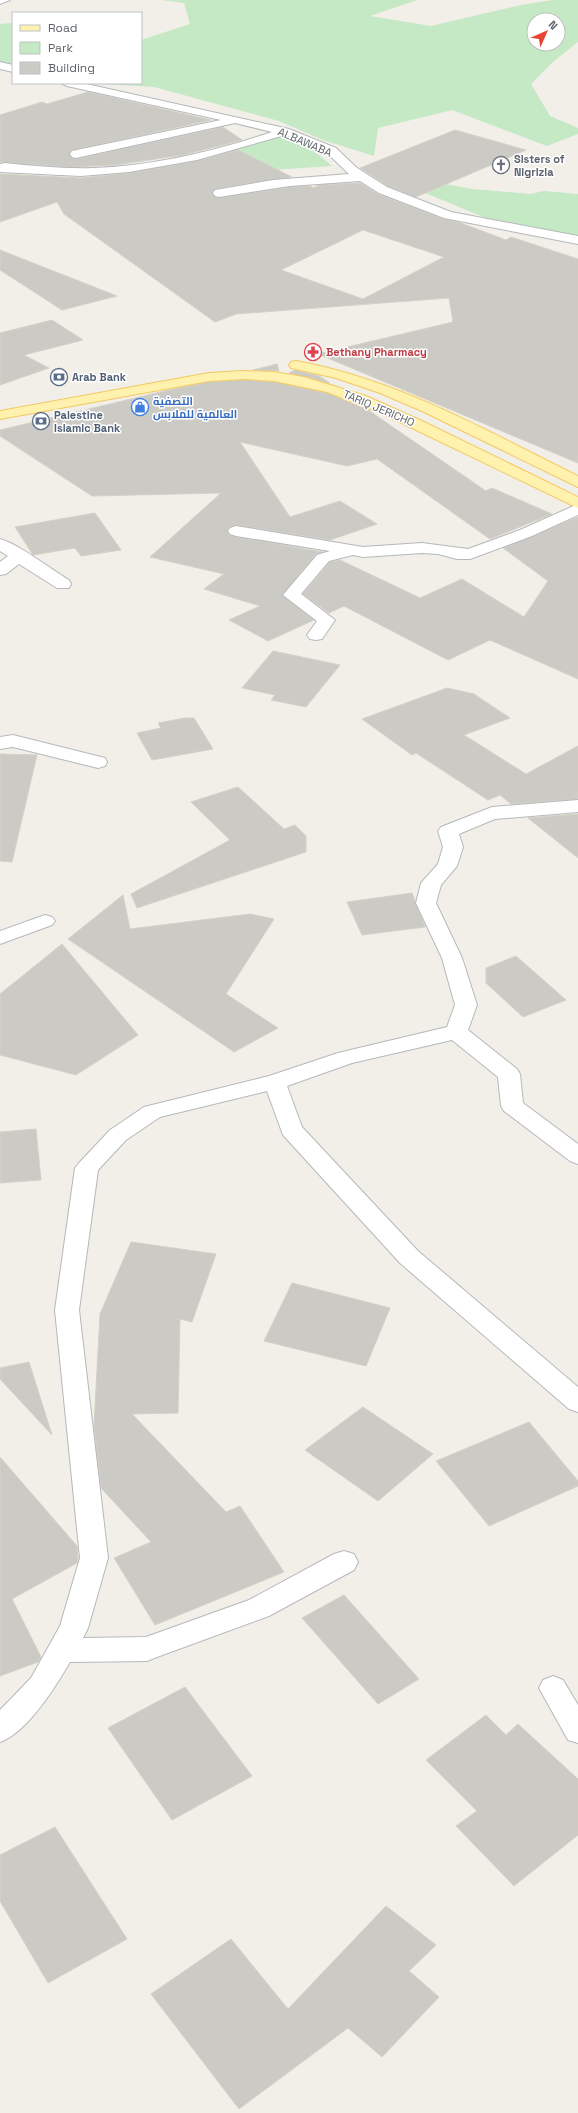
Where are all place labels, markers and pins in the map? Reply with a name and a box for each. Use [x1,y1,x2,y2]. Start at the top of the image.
place label: Sisters of Nigrizia [514,152,565,179]
church icon: Sisters of Nigrizia [491,155,511,175]
pharmacy icon: Bethany Pharmacy [303,342,323,362]
place label: Bethany Pharmacy [326,345,427,359]
bank icon: Arab Bank [49,367,69,387]
place label: Arab Bank [72,370,127,384]
place label: التصفية العالمية للملابس [153,394,237,421]
shop icon: التصفية العالمية للملابس [130,397,150,417]
place label: Palestine Islamic Bank [54,408,121,435]
bank icon: Palestine Islamic Bank [31,411,51,431]

